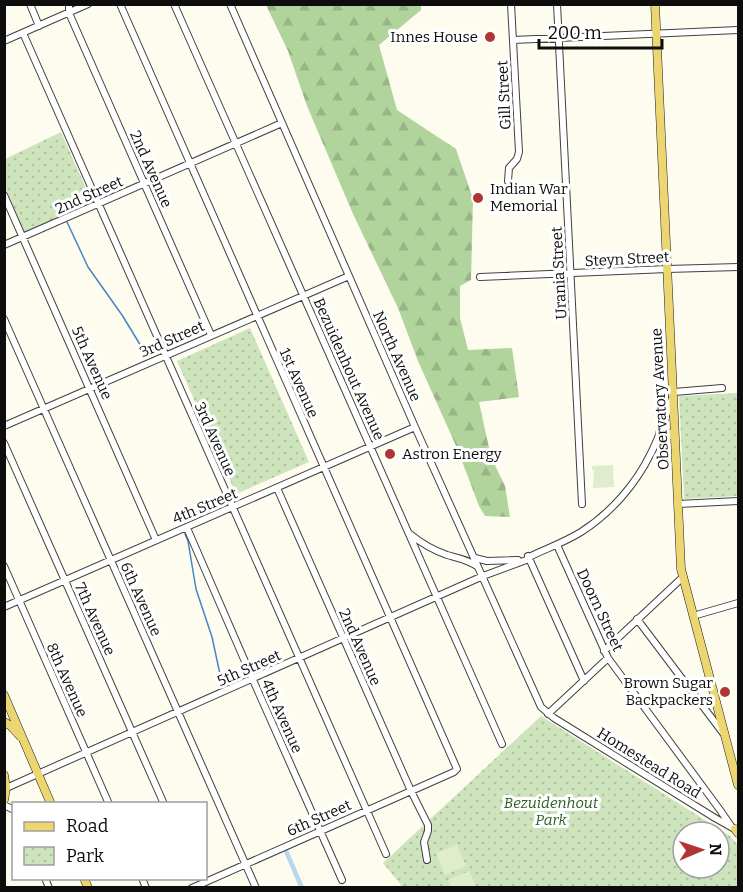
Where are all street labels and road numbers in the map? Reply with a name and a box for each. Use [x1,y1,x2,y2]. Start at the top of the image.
street label: Gill Street [493,59,515,130]
street label: 2nd Avenue [126,128,176,210]
street label: 2nd Street [52,172,126,218]
street label: Urania Street [548,226,570,320]
street label: Steyn Street [584,248,670,270]
street label: Bezuidenhout Avenue [310,295,388,443]
street label: North Avenue [369,308,425,404]
street label: 3rd Street [137,317,208,361]
street label: 5th Avenue [68,324,116,402]
street label: Observatory Avenue [647,328,673,470]
street label: 1st Avenue [276,345,322,421]
street label: 3rd Avenue [191,399,239,479]
street label: 4th Street [170,484,241,528]
street label: 6th Avenue [117,559,165,639]
street label: Doorn Street [573,566,627,655]
street label: 7th Avenue [71,580,119,658]
street label: 2nd Avenue [335,606,385,688]
street label: 8th Avenue [43,640,91,720]
street label: 5th Street [214,646,284,690]
street label: 4th Avenue [258,676,306,756]
street label: Homestead Road [594,724,704,802]
street label: 6th Street [284,796,355,840]

